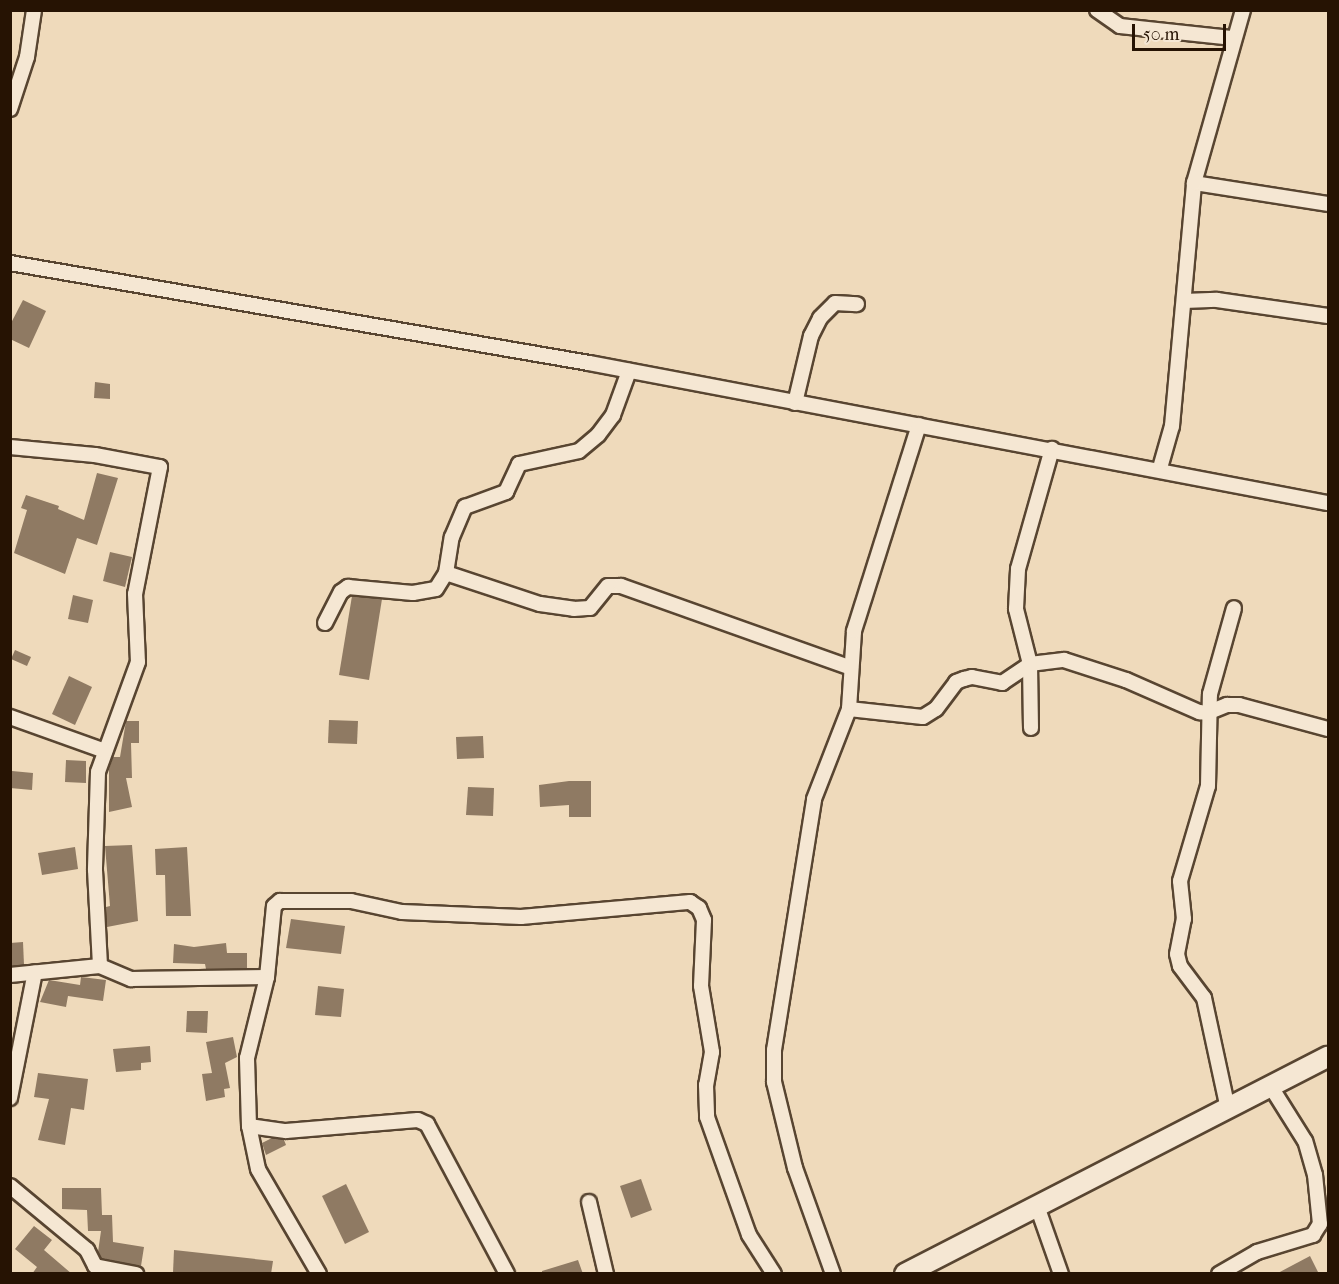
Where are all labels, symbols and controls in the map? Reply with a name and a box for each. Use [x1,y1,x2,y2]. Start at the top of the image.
scale bar [1135,12,1230,50]
text: 50 m [1143,24,1179,45]

